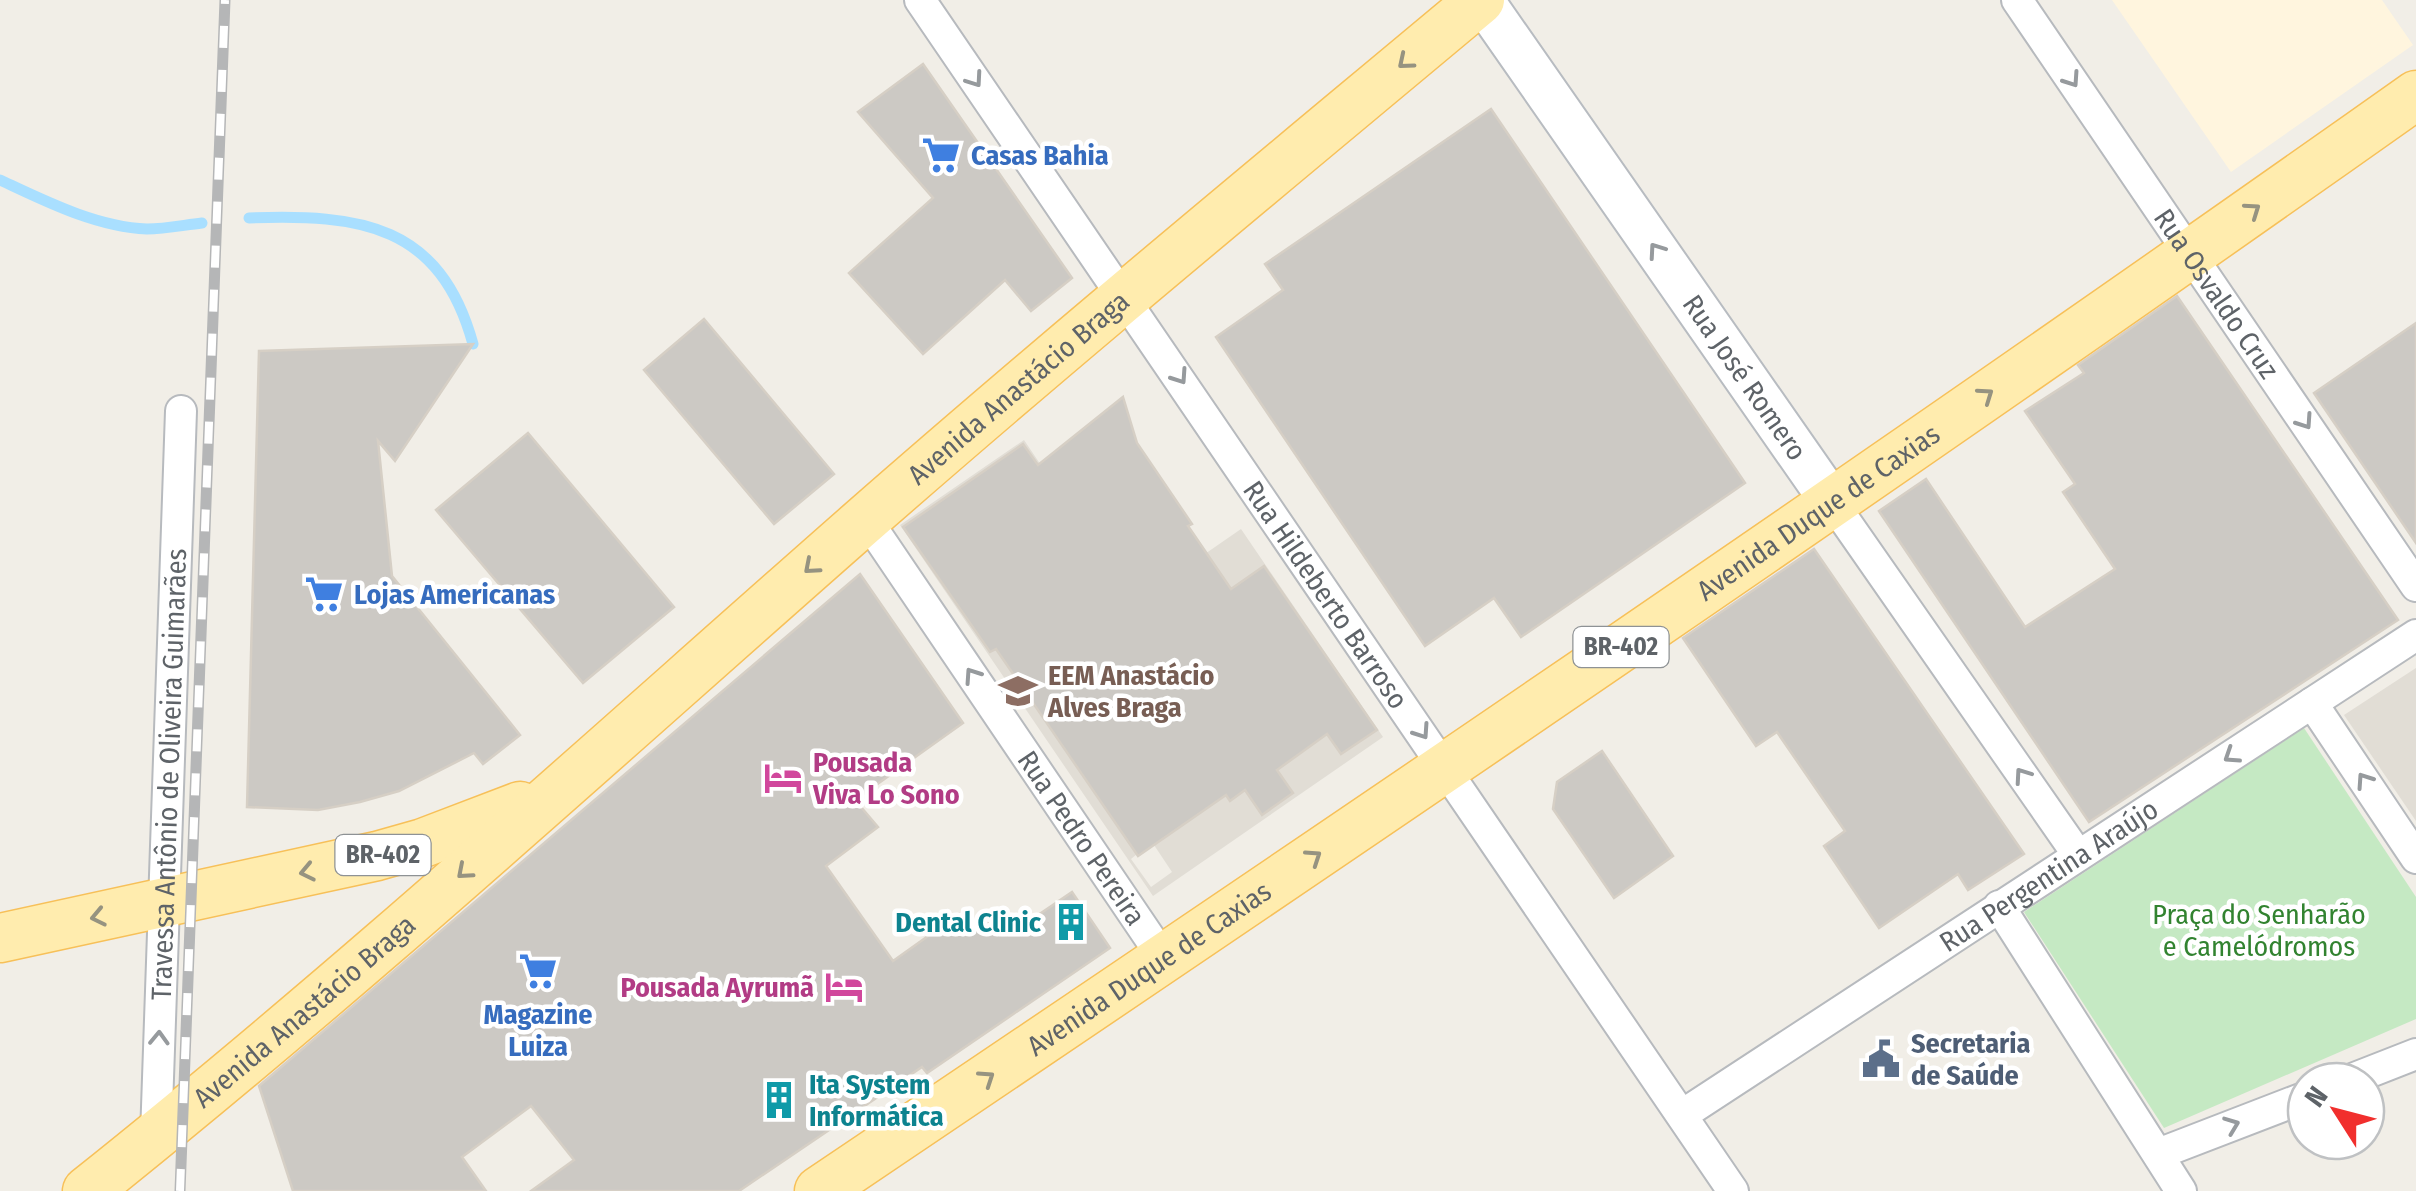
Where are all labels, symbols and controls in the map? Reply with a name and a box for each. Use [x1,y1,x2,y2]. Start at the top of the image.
one-way arrow [1399,51,1417,69]
one-way arrow [963,69,981,88]
one-way arrow [2060,69,2078,88]
supermarket icon: Casas Bahia [920,134,962,176]
place label: Casas Bahia [971,139,1109,172]
street label: Rua Osvaldo Cruz [2147,202,2286,385]
one-way arrow [2242,204,2261,222]
one-way arrow [1650,242,1668,261]
street label: Avenida Anastácio Braga [901,284,1136,491]
street label: Rua José Romero [1676,288,1814,466]
one-way arrow [1167,367,1186,385]
one-way arrow [1975,389,1994,407]
one-way arrow [2293,410,2311,429]
street label: Avenida Duque de Caxias [1691,417,1946,607]
street label: Rua Hildeberto Barroso [1237,475,1415,715]
street label: Travessa Antônio de Oliveira Guimarães [144,548,193,1001]
one-way arrow [804,556,822,574]
supermarket icon: Lojas Americanas [303,573,345,615]
place label: Lojas Americanas [354,578,555,611]
road number: BR-402 [1574,627,1668,667]
place label: EEM Anastácio Alves Braga [1047,659,1214,724]
one-way arrow [966,668,984,687]
school or university icon: EEM Anastácio Alves Braga [997,670,1039,712]
one-way arrow [1410,721,1428,740]
one-way arrow [2223,743,2241,762]
street label: Rua Pedro Pereira [1011,744,1153,931]
place label: Pousada Viva Lo Sono [812,746,960,811]
hotel icon: Pousada Viva Lo Sono [762,757,804,799]
one-way arrow [2016,768,2034,786]
one-way arrow [2358,773,2376,792]
street label: Rua Pergentina Araújo [1933,792,2164,959]
road number: BR-402 [336,835,430,875]
one-way arrow [1303,851,1322,869]
one-way arrow [457,860,476,878]
one-way arrow [299,861,316,882]
street label: Avenida Duque de Caxias [1021,874,1277,1062]
park label: Praça do Senharão e Camelódromos [2152,898,2366,963]
building icon: Dental Clinic [1050,901,1092,943]
one-way arrow [90,906,107,927]
place label: Dental Clinic [895,906,1042,939]
street label: Avenida Anastácio Braga [187,908,422,1114]
supermarket icon: Magazine Luiza [517,950,559,992]
hotel icon: Pousada Ayrumã [823,966,865,1008]
place label: Pousada Ayrumã [620,971,814,1004]
place label: Magazine Luiza [484,998,592,1063]
place label: Secretaria de Saúde [1911,1027,2031,1092]
one-way arrow [149,1030,170,1046]
public building icon: Secretaria de Saúde [1860,1038,1902,1080]
north arrow [2286,1061,2386,1161]
place label: Ita System Informática [809,1068,944,1133]
one-way arrow [976,1072,995,1090]
building icon: Ita System Informática [758,1079,800,1121]
text: N [2298,1080,2334,1113]
one-way arrow [2222,1117,2240,1137]

